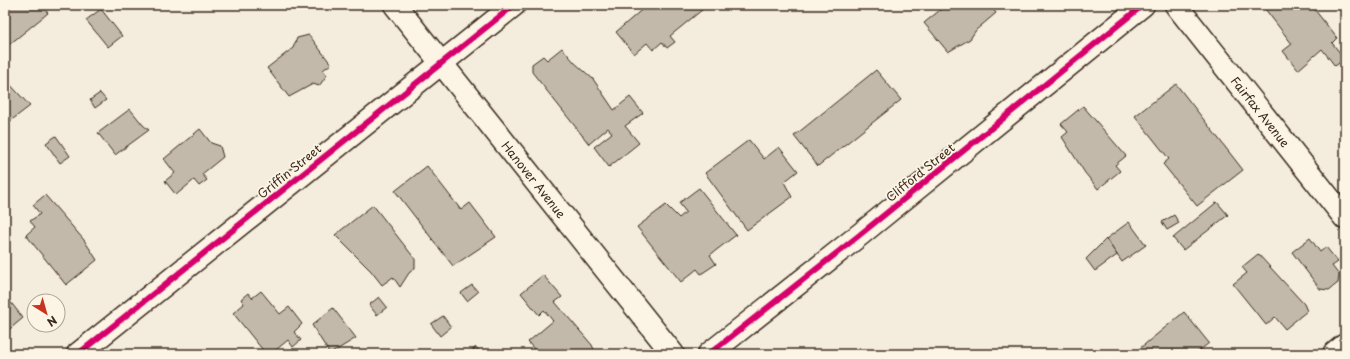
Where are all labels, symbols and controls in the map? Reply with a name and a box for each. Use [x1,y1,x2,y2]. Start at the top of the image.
street label: Fairfax Avenue [1227,72,1295,151]
street label: Hanover Avenue [498,137,571,222]
street label: Clifford Street [882,138,958,205]
street label: Griffin Street [253,140,325,202]
north arrow [26,293,66,333]
text: N [43,312,61,331]

